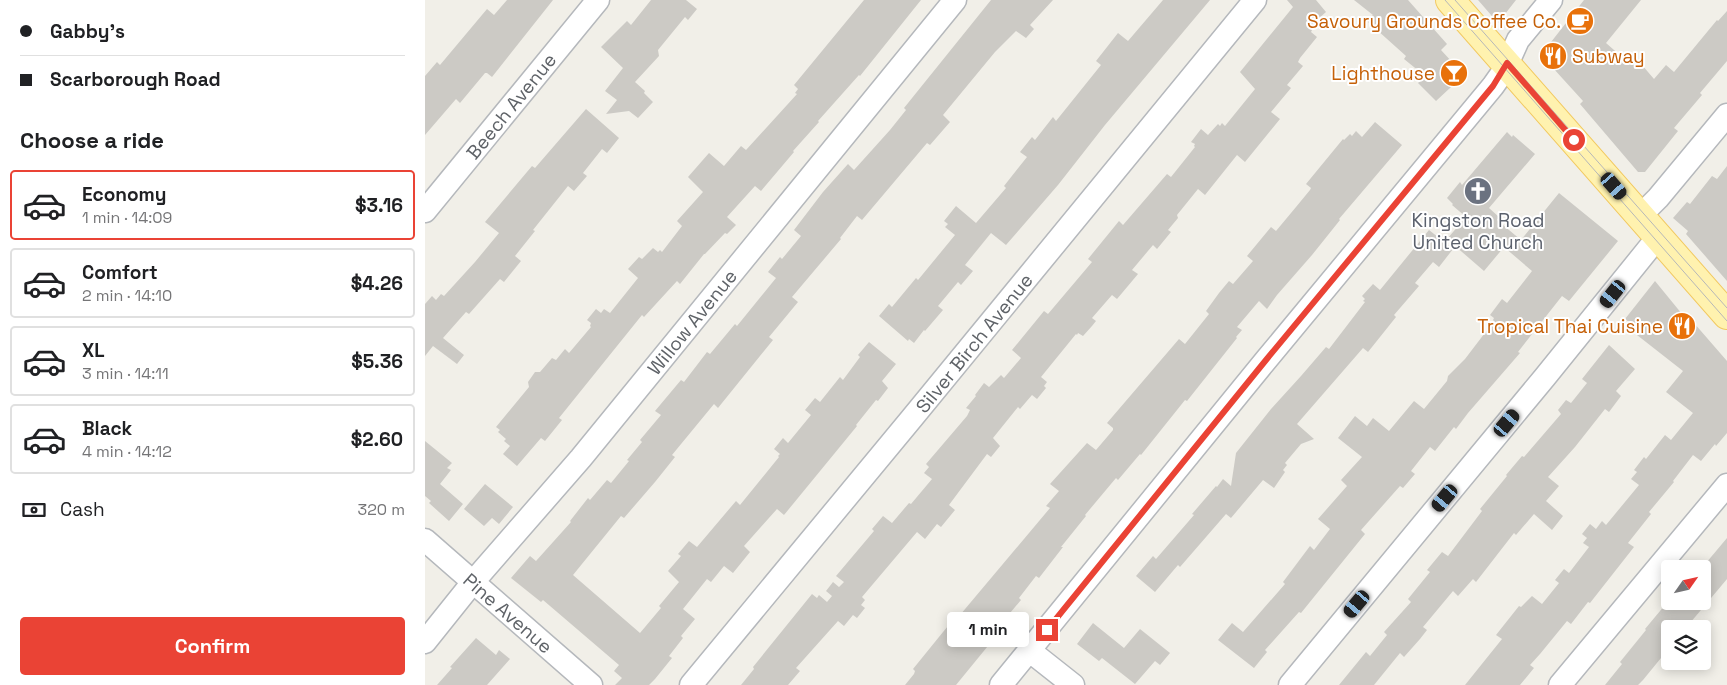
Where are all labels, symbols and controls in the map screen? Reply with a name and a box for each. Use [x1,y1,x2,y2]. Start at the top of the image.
cafe icon: Savoury Grounds Coffee Co. [1565,6,1595,36]
place label: Savoury Grounds Coffee Co. [1307,9,1561,34]
text: Gabby's [50,19,125,44]
restaurant icon: Subway [1538,41,1568,71]
place label: Subway [1572,44,1645,69]
street label: Beech Avenue [461,48,562,165]
bar icon: Lighthouse [1439,58,1469,88]
place label: Lighthouse [1331,61,1435,86]
text: Scarborough Road [50,67,221,92]
text: Choose a ride [20,126,164,154]
route start [1563,129,1585,151]
car [1598,170,1629,202]
church icon: Kingston Road United Church [1463,176,1493,206]
text: Economy [82,182,166,207]
icon: car [22,183,67,228]
text: $3.16 [355,193,403,218]
text: 1 min · 14:09 [82,207,172,228]
place label: Kingston Road United Church [1411,208,1545,255]
text: Comfort [82,260,158,285]
icon: car [22,261,67,306]
street label: Willow Avenue [642,264,743,380]
street label: Silver Birch Avenue [910,268,1039,418]
text: $4.26 [351,271,403,296]
car [1597,278,1628,310]
text: 2 min · 14:10 [82,285,172,306]
restaurant icon: Tropical Thai Cuisine [1667,311,1697,341]
place label: Tropical Thai Cuisine [1477,314,1663,339]
text: XL [82,338,105,363]
icon: car [22,339,67,384]
text: $5.36 [351,349,403,374]
text: 3 min · 14:11 [82,363,169,384]
car [1491,407,1522,439]
text: Black [82,416,132,441]
icon: car [22,417,67,462]
text: $2.60 [351,427,403,452]
text: 4 min · 14:12 [82,441,172,462]
car [1429,482,1460,514]
icon: cash [20,496,48,524]
text: Cash [60,497,105,522]
text: 320 m [358,499,405,520]
north arrow [1661,560,1711,610]
map controls [1661,560,1711,670]
street label: Pine Avenue [458,568,558,659]
car [1341,588,1372,620]
callout: 1 min [947,612,1029,648]
button: Confirm [20,617,405,675]
text: 1 min [968,619,1008,640]
route end [1036,619,1058,641]
button: layers [1661,620,1711,670]

